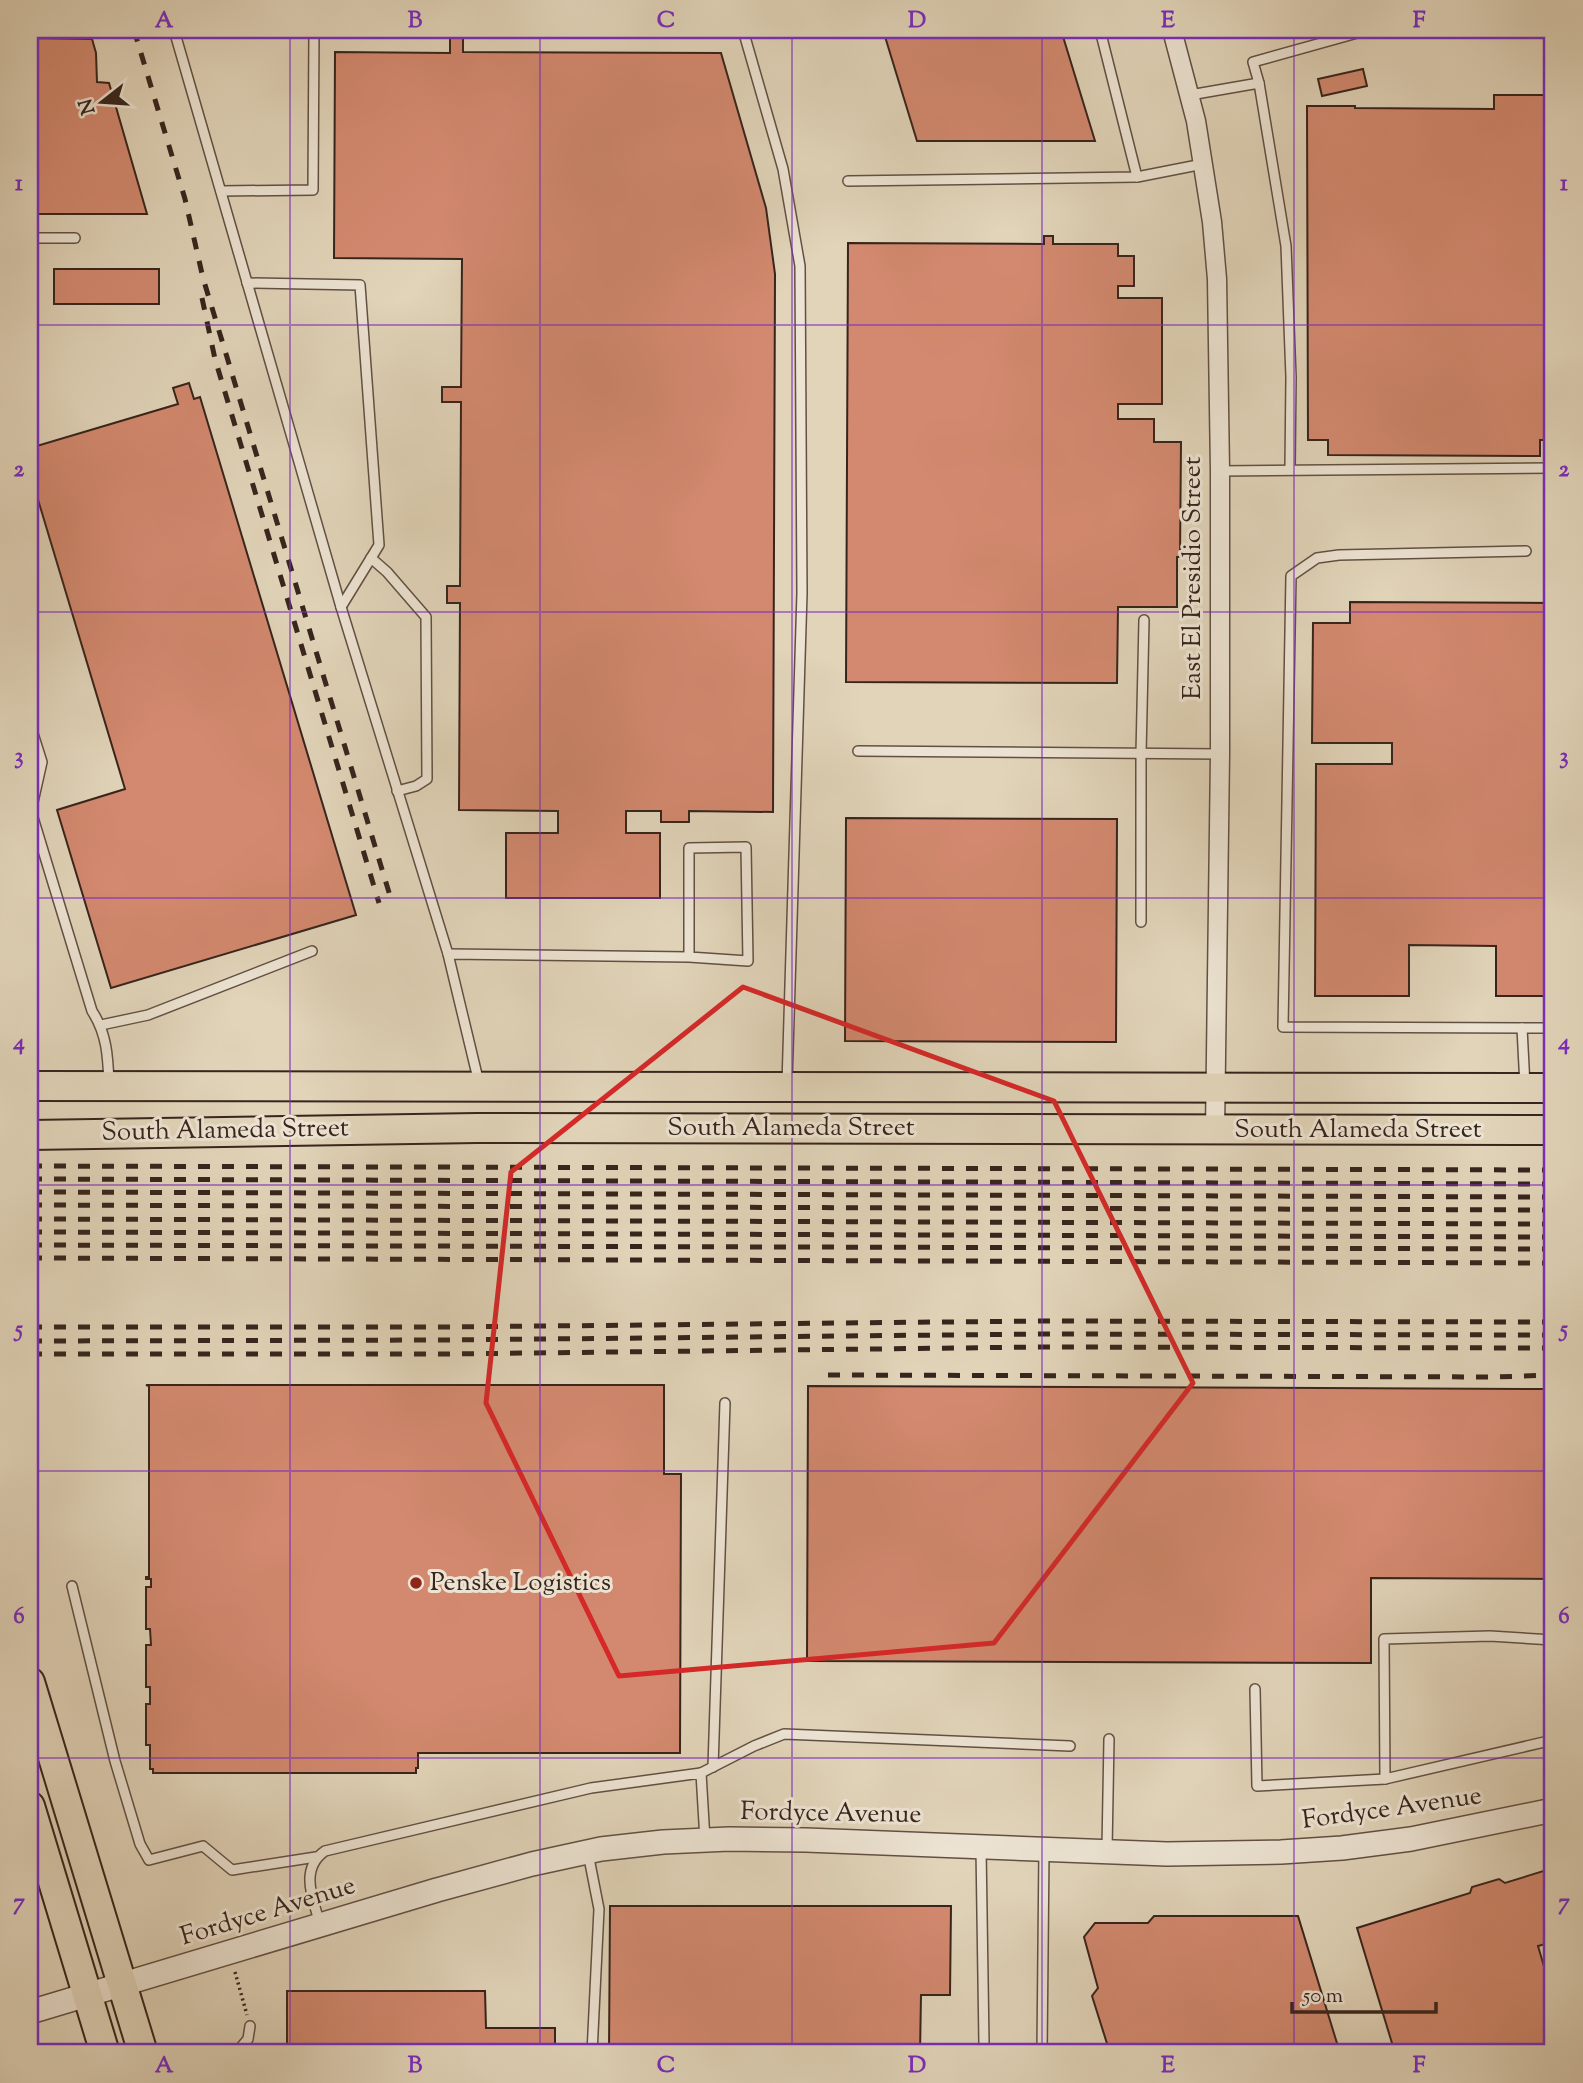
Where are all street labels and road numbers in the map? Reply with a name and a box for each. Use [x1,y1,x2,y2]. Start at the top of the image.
street label: East El Presidio Street [1175,456,1212,700]
street label: South Alameda Street [101,1110,349,1152]
street label: South Alameda Street [667,1110,915,1147]
street label: South Alameda Street [1234,1112,1482,1149]
street label: Fordyce Avenue [1300,1778,1484,1840]
street label: Fordyce Avenue [740,1794,922,1834]
street label: Fordyce Avenue [176,1868,360,1956]

